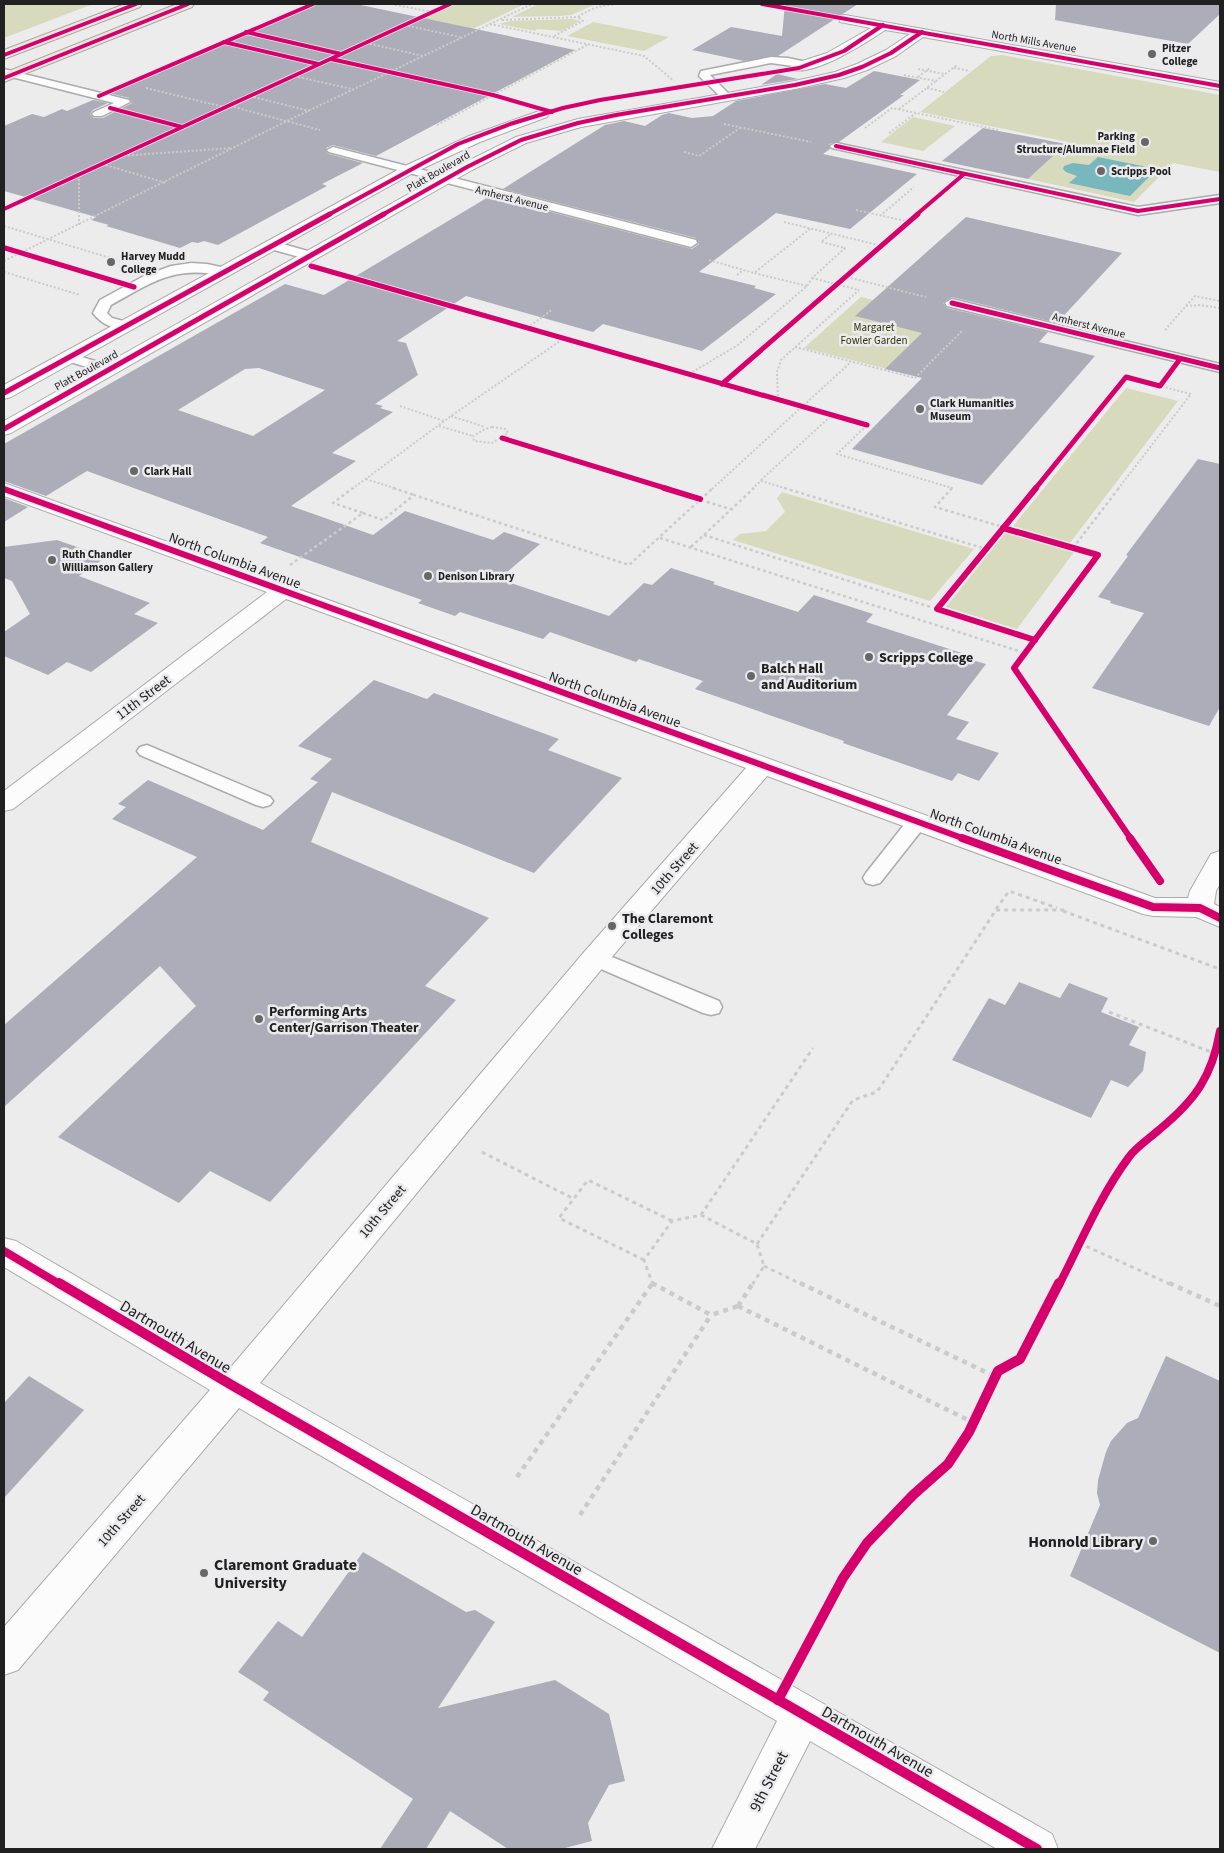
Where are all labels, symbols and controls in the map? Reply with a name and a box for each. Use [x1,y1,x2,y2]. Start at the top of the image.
street label: North Mills Avenue [990,27,1078,56]
place label: Pitzer College [1162,41,1198,69]
marker: Pitzer College [1146,48,1158,60]
place label: Parking Structure/Alumnae Field [1017,129,1135,157]
marker: Parking Structure/Alumnae Field [1139,136,1151,148]
street label: Platt Boulevard [404,147,473,196]
place label: Scripps Pool [1111,164,1172,179]
marker: Scripps Pool [1095,165,1107,177]
street label: Amherst Avenue [474,182,550,215]
place label: Harvey Mudd College [121,249,185,277]
marker: Harvey Mudd College [105,256,117,268]
street label: Amherst Avenue [1051,309,1127,342]
park label: Margaret Fowler Garden [840,320,908,348]
street label: Platt Boulevard [52,347,121,394]
place label: Clark Humanities Museum [930,396,1014,424]
marker: Clark Humanities Museum [914,403,926,415]
place label: Clark Hall [144,464,192,479]
marker: Clark Hall [128,465,140,477]
street label: North Columbia Avenue [166,528,304,594]
place label: Ruth Chandler Williamson Gallery [62,547,153,575]
marker: Ruth Chandler Williamson Gallery [46,554,58,566]
place label: Denison Library [438,569,515,584]
marker: Denison Library [422,570,434,582]
place label: Scripps College [879,648,973,668]
marker: Scripps College [863,651,875,663]
place label: Balch Hall and Auditorium [761,659,857,695]
street label: North Columbia Avenue [546,667,684,733]
street label: 11th Street [112,670,175,725]
marker: Balch Hall and Auditorium [745,670,757,682]
street label: North Columbia Avenue [927,804,1065,870]
street label: 10th Street [646,838,704,899]
place label: The Claremont Colleges [622,909,714,945]
marker: The Claremont Colleges [606,920,618,932]
place label: Performing Arts Center/Garrison Theater [269,1002,419,1038]
marker: Performing Arts Center/Garrison Theater [253,1013,265,1025]
street label: 10th Street [354,1180,411,1243]
street label: Dartmouth Avenue [116,1295,235,1379]
street label: 10th Street [93,1490,151,1551]
street label: Dartmouth Avenue [466,1499,587,1581]
place label: Honnold Library [1028,1531,1144,1553]
marker: Honnold Library [1147,1535,1159,1547]
place label: Claremont Graduate University [214,1554,357,1594]
marker: Claremont Graduate University [198,1567,210,1579]
street label: Dartmouth Avenue [817,1701,938,1783]
street label: 9th Street [744,1747,794,1816]

